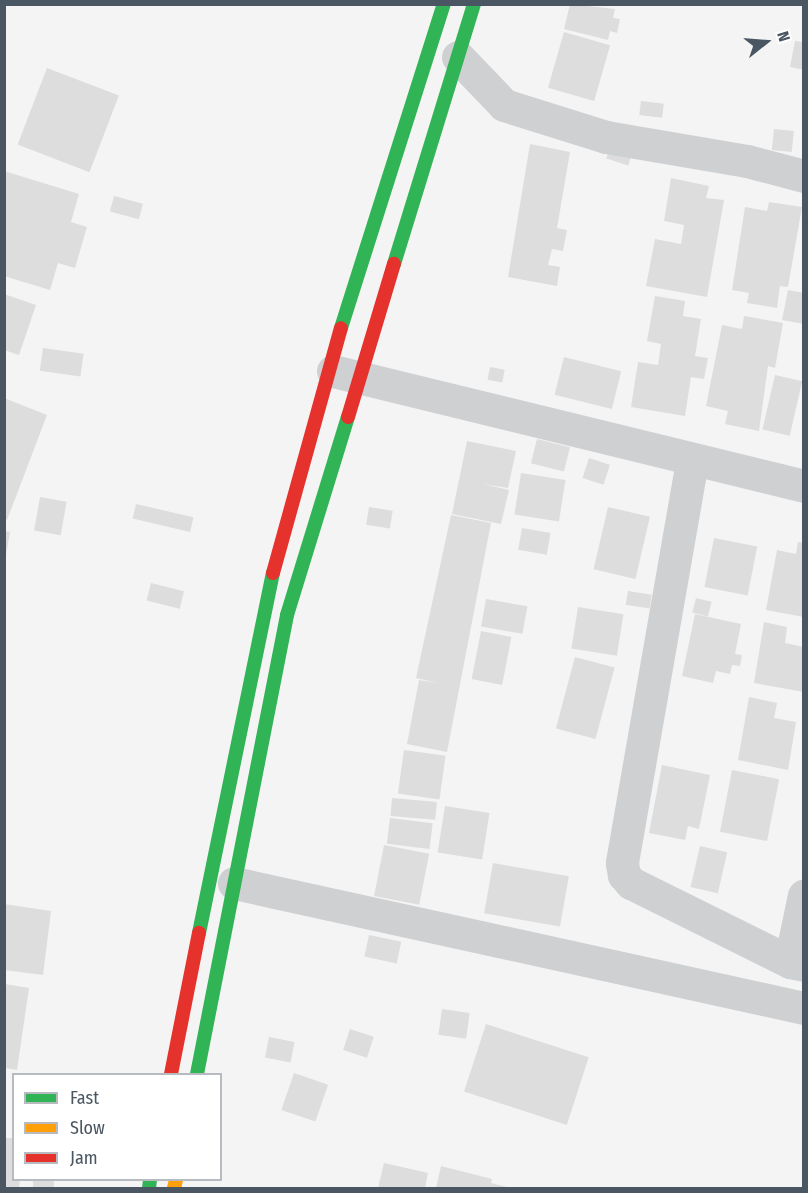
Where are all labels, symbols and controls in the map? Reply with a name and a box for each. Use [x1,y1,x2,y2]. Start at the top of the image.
north arrow [736,12,796,72]
text: N [773,29,794,44]
legend [12,1073,222,1181]
text: Fast [70,1087,99,1109]
text: Slow [70,1117,105,1139]
text: Jam [70,1147,98,1169]

